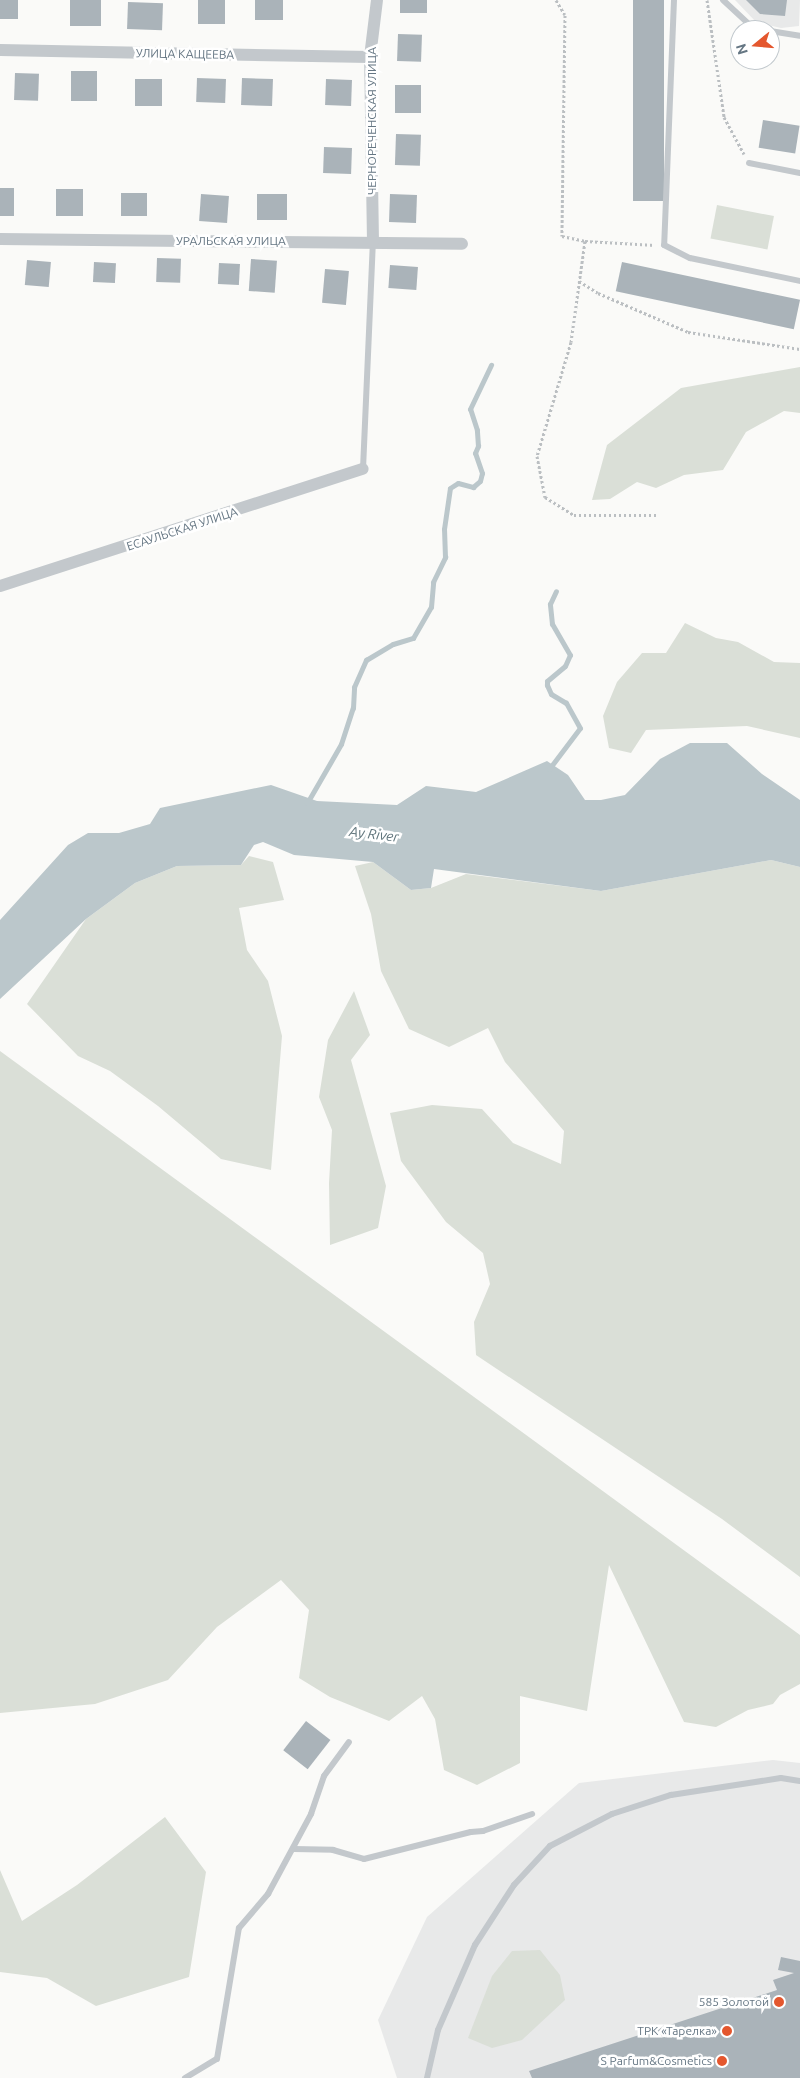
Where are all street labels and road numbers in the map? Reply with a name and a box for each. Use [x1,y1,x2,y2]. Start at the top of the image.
street label: УЛИЦА КАЩЕЕВА [136,46,234,62]
street label: ЧЕРНОРЕЧЕНСКАЯ УЛИЦА [365,47,379,195]
street label: УРАЛЬСКАЯ УЛИЦА [176,234,286,248]
street label: ЕСАУЛЬСКАЯ УЛИЦА [125,504,239,554]

